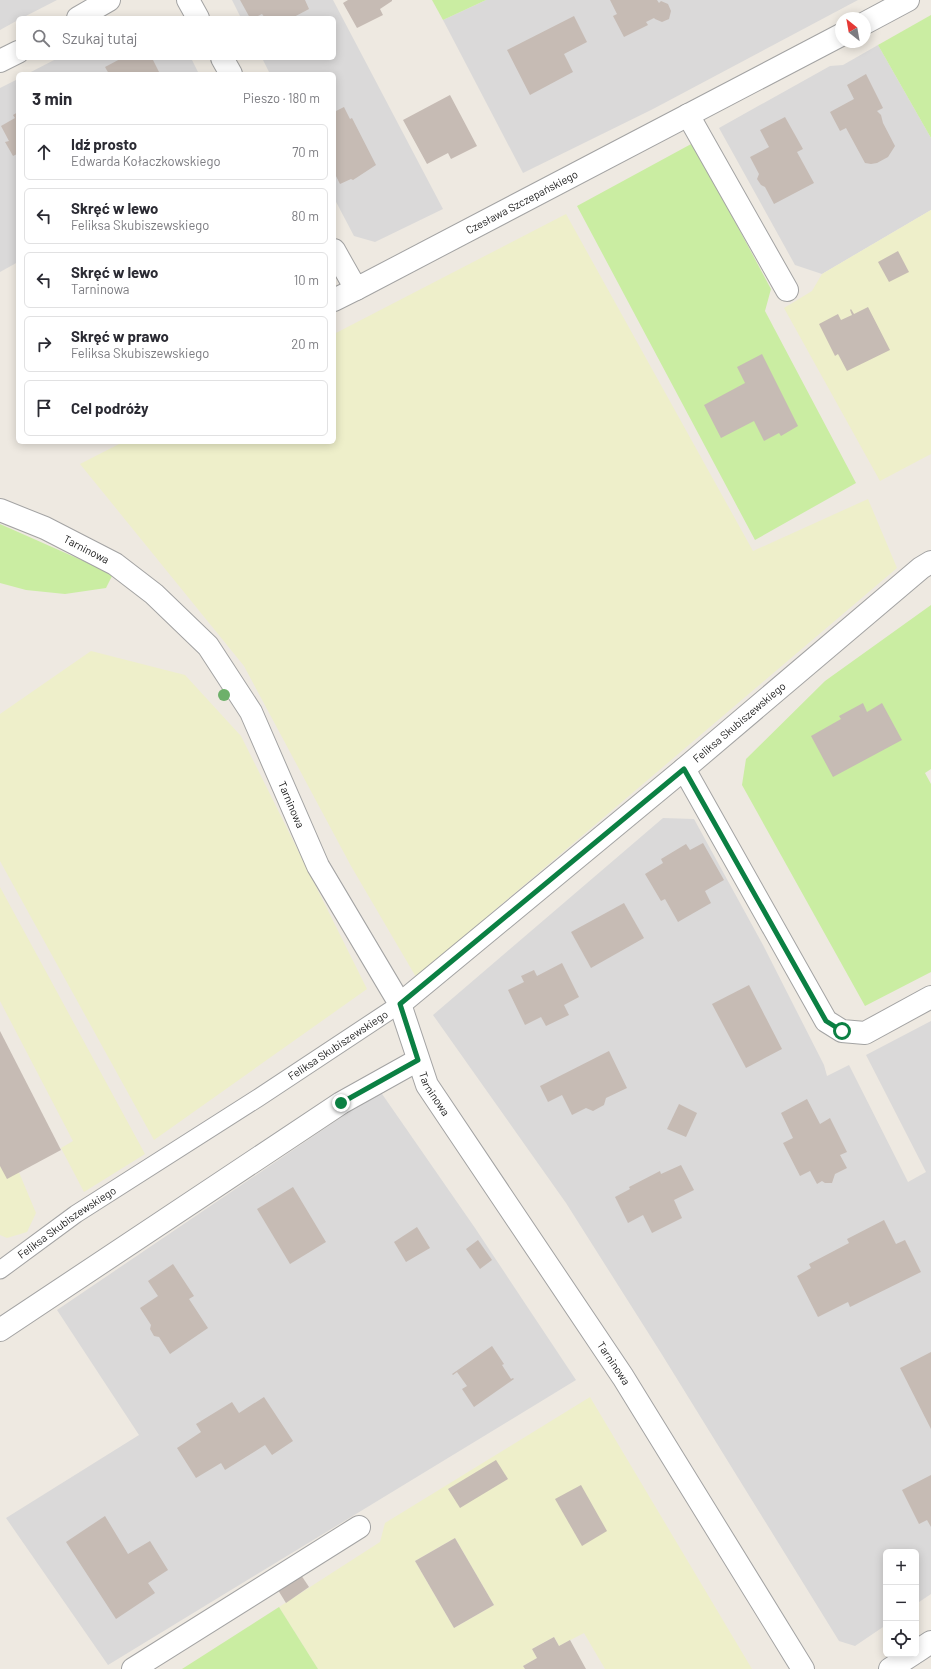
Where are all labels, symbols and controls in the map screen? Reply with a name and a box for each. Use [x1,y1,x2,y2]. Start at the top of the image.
north arrow [835,12,871,48]
search box [16,16,336,60]
icon: search [30,27,52,49]
text: Szukaj tutaj [62,29,138,47]
text: 3 min [32,88,72,108]
text: Pieszo · 180 m [243,90,320,106]
text: Idź prosto [71,135,137,153]
icon: ahead [33,141,55,163]
text: 70 m [292,144,319,160]
text: Edwarda Kołaczkowskiego [71,153,220,169]
street label: Czesława Szczepańskiego [463,167,580,236]
text: Skręć w lewo [71,199,158,217]
icon: left [33,205,55,227]
text: 80 m [292,208,319,224]
text: Feliksa Skubiszewskiego [71,217,209,233]
text: Skręć w lewo [71,263,158,281]
icon: left [33,269,55,291]
text: 10 m [294,272,319,288]
text: Tarninowa [71,281,130,297]
text: Skręć w prawo [71,327,169,345]
icon: right [33,333,55,355]
text: 20 m [291,336,319,352]
text: Feliksa Skubiszewskiego [71,345,209,361]
icon: arrive [33,397,55,419]
text: Cel podróży [71,399,149,417]
street label: Tarninowa [62,532,112,566]
street label: Feliksa Skubiszewskiego [690,679,788,765]
street label: Tarninowa [276,779,308,830]
street label: Feliksa Skubiszewskiego [285,1007,390,1082]
route start [833,1022,851,1040]
street label: Tarninowa [417,1070,453,1118]
route end [332,1094,350,1112]
street label: Feliksa Skubiszewskiego [15,1183,118,1261]
street label: Tarninowa [595,1339,633,1387]
map controls [883,1549,919,1657]
button: + [883,1549,919,1585]
button: − [883,1585,919,1621]
button: locate [883,1621,919,1657]

